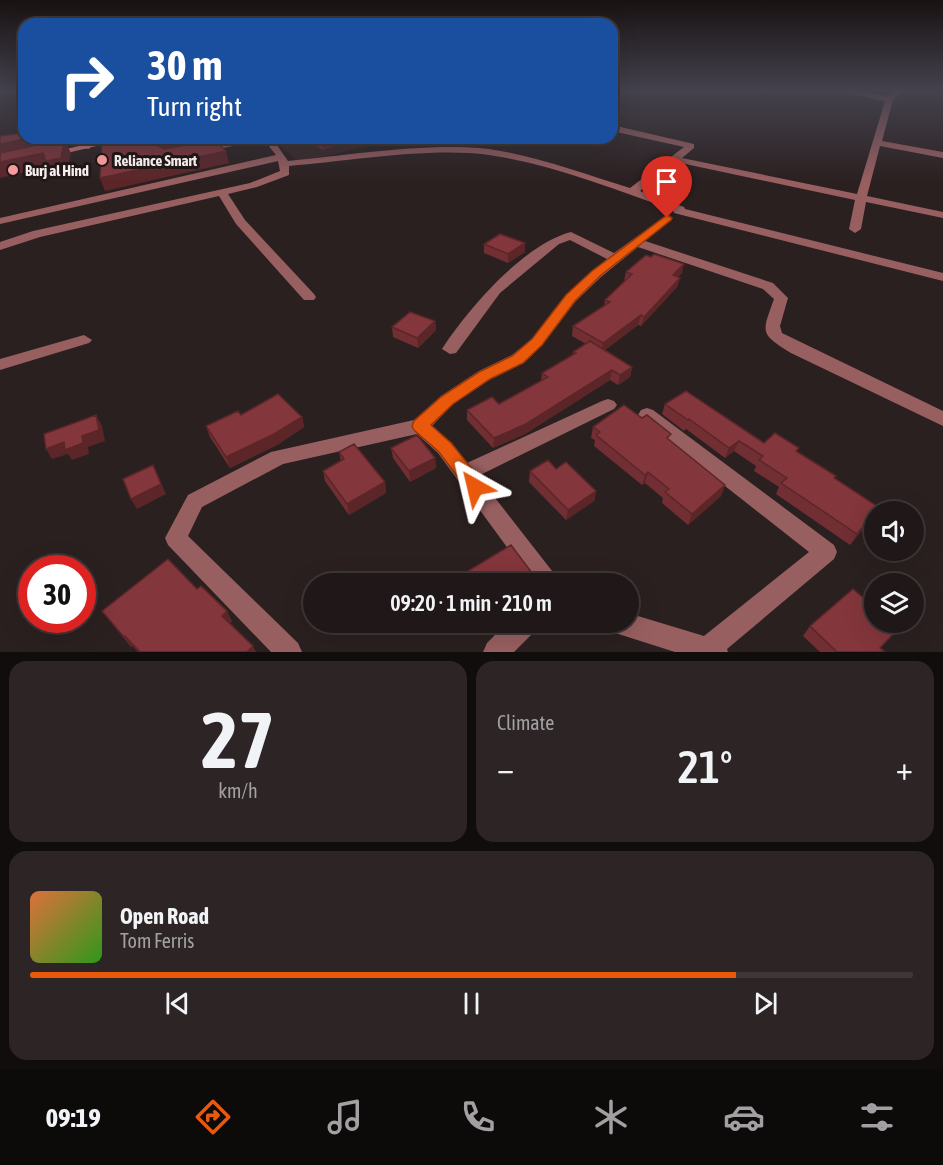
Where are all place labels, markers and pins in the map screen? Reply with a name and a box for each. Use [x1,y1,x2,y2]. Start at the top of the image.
place label: Reliance Smart [114,152,198,169]
marker: Reliance Smart [95,153,109,167]
pin [641,156,692,218]
place label: Burj al Hind [25,162,89,179]
marker: Burj al Hind [6,163,20,177]

